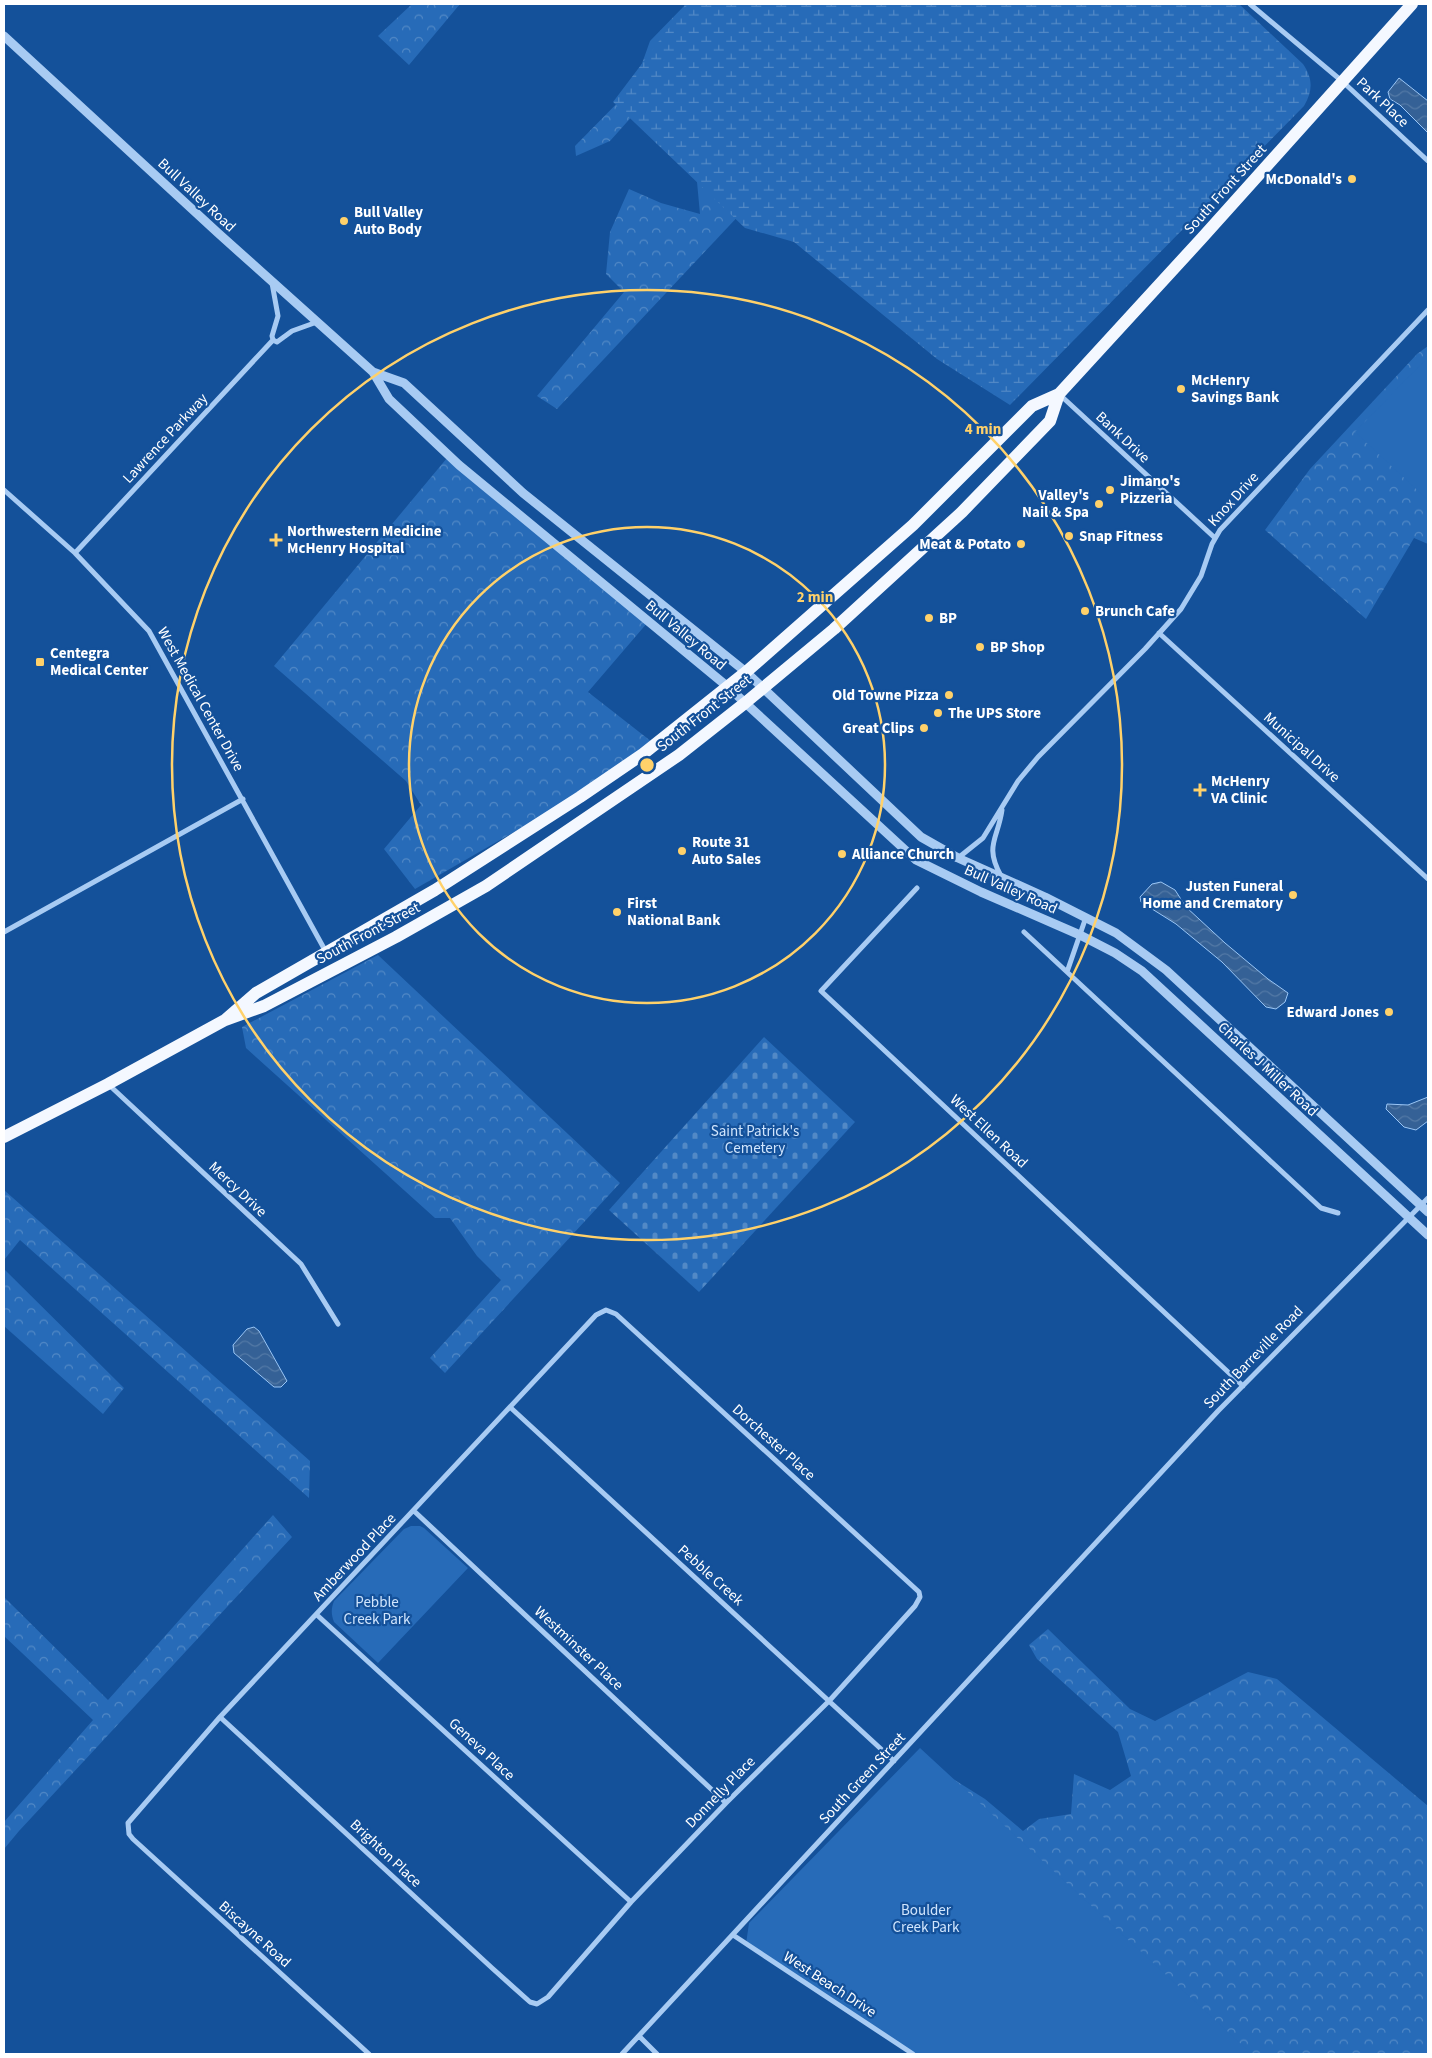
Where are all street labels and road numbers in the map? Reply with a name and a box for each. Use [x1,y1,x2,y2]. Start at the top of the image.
street label: Park Place [1352,73,1414,132]
street label: South Front Street [1179,140,1272,239]
street label: Bull Valley Road [153,154,240,237]
street label: Lawrence Parkway [118,389,213,488]
street label: Bank Drive [1091,407,1155,468]
street label: Knox Drive [1203,467,1264,531]
street label: Bull Valley Road [641,595,731,676]
street label: West Medical Center Drive [152,623,249,775]
street label: South Front Street [653,670,756,757]
street label: Municipal Drive [1259,707,1345,787]
street label: Bull Valley Road [961,860,1061,919]
street label: South Front Street [313,897,424,970]
street label: Charles J Miller Road [1213,1017,1322,1121]
street label: West Ellen Road [945,1090,1032,1173]
street label: Mercy Drive [204,1157,271,1222]
street label: South Barreville Road [1199,1301,1308,1413]
street label: Dorchester Place [728,1399,820,1485]
street label: Amberwood Place [308,1509,401,1606]
street label: Pebble Creek [673,1540,749,1611]
street label: Westminster Place [529,1601,628,1695]
street label: Geneva Place [444,1713,519,1786]
street label: South Green Street [814,1728,910,1829]
street label: Donnelly Place [681,1752,760,1833]
street label: Brighton Place [345,1814,426,1892]
street label: Biscayne Road [214,1896,295,1973]
street label: West Beach Drive [779,1946,880,2022]

